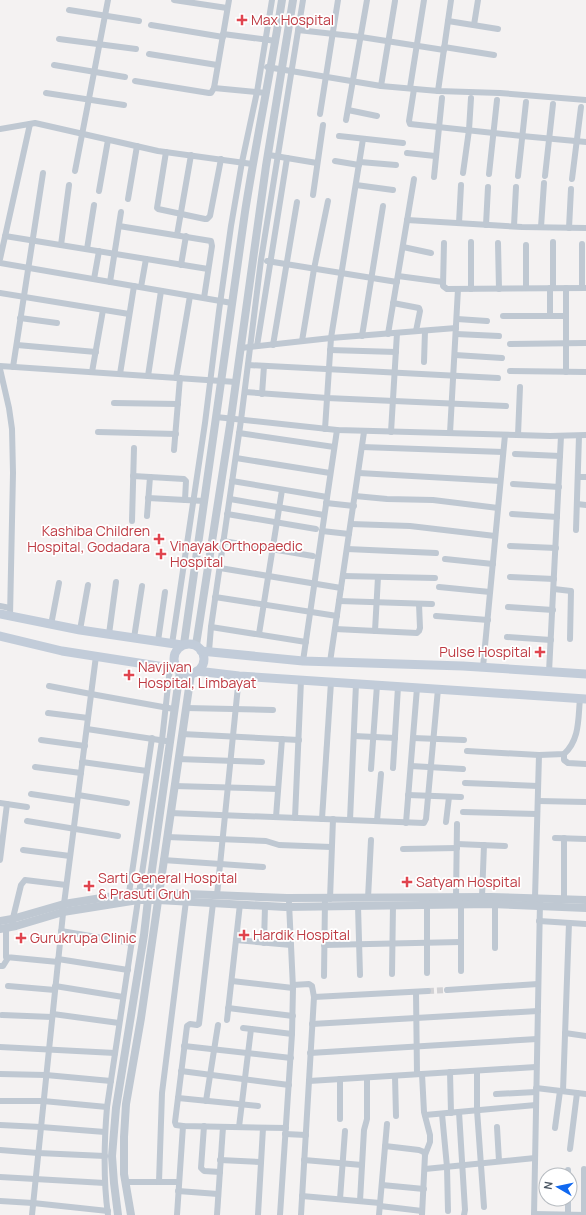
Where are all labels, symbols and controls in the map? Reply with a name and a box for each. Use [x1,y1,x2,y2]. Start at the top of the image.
place label: Max Hospital [251,10,334,29]
marker: Max Hospital [236,14,248,26]
place label: Kashiba Children Hospital, Godadara [27,521,150,556]
marker: Kashiba Children Hospital, Godadara [153,533,165,545]
place label: Vinayak Orthopaedic Hospital [170,536,303,571]
marker: Vinayak Orthopaedic Hospital [155,548,167,560]
place label: Pulse Hospital [439,642,531,661]
marker: Pulse Hospital [534,646,546,658]
place label: Navjivan Hospital, Limbayat [138,657,257,692]
marker: Navjivan Hospital, Limbayat [123,669,135,681]
place label: Sarti General Hospital & Prasuti Gruh [98,868,237,903]
place label: Satyam Hospital [416,872,521,891]
marker: Satyam Hospital [401,876,413,888]
marker: Sarti General Hospital & Prasuti Gruh [83,880,95,892]
place label: Hardik Hospital [253,925,350,944]
place label: Gurukrupa Clinic [30,928,137,947]
marker: Hardik Hospital [238,929,250,941]
marker: Gurukrupa Clinic [15,932,27,944]
north arrow [538,1167,578,1207]
text: N [540,1180,556,1190]

